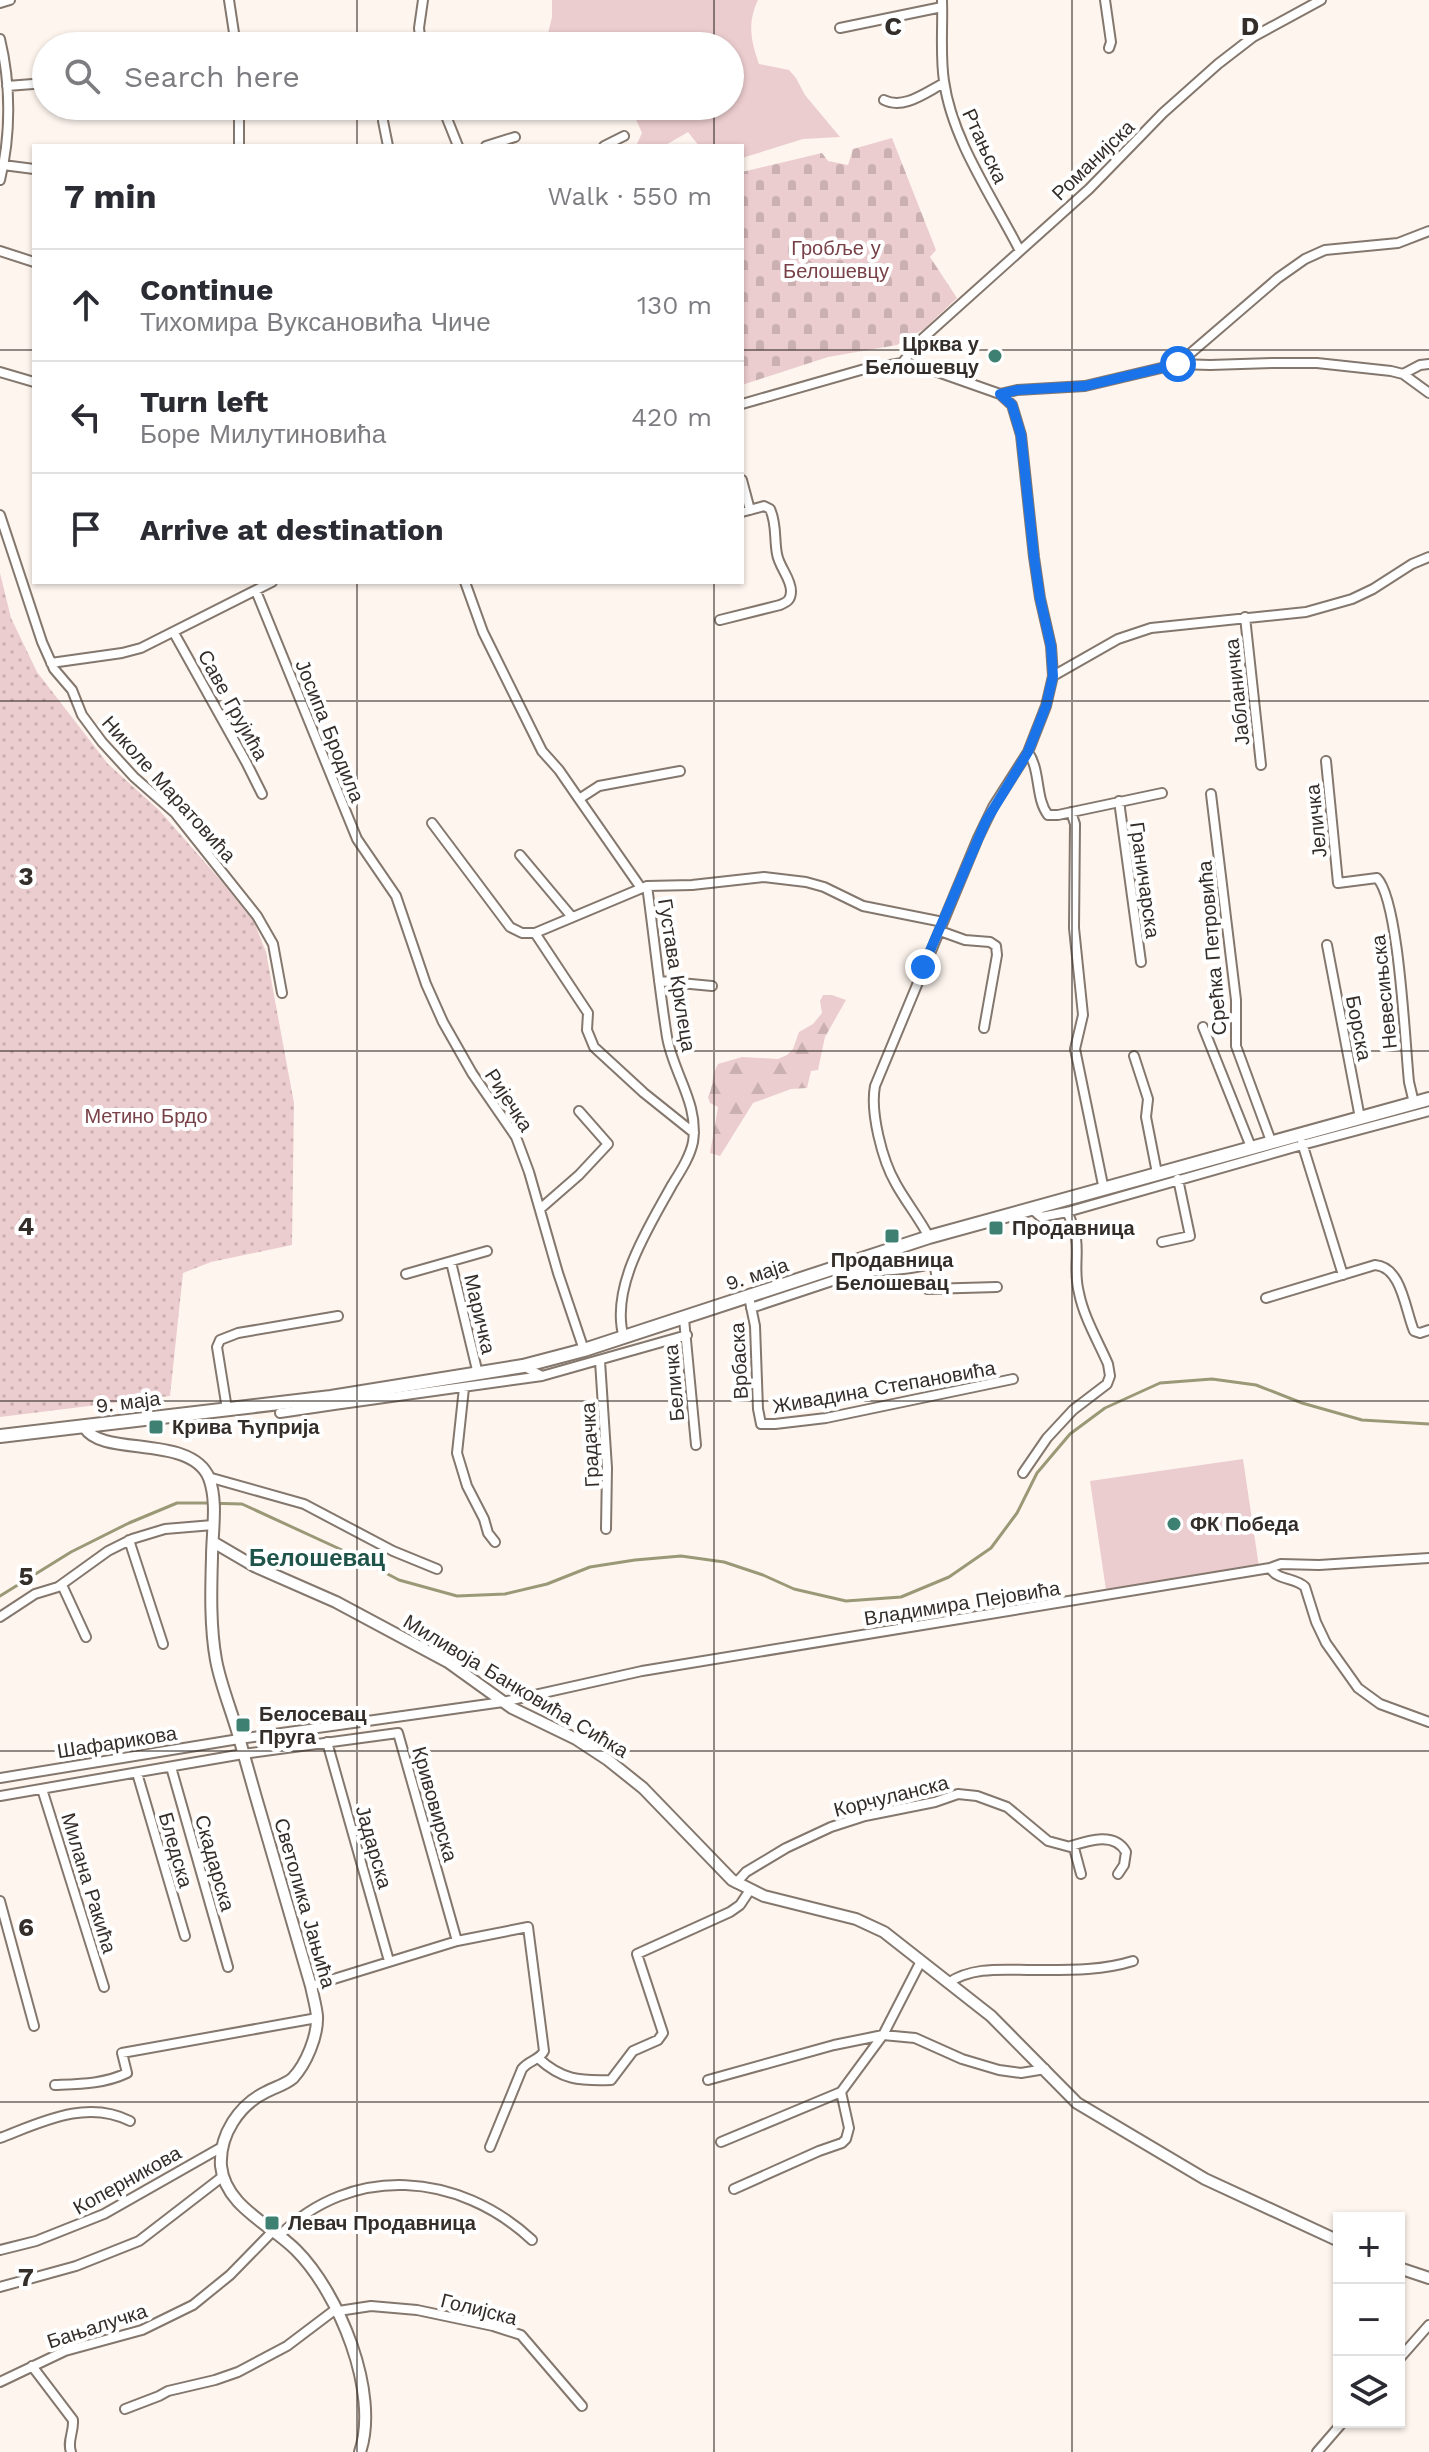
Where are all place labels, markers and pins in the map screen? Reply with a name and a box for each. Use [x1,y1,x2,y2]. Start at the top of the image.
place label: Црква у Белошевцу [865,332,980,379]
marker: Црква у Белошевцу [986,347,1004,365]
place label: Продавница [1012,1216,1136,1240]
marker: Продавница [987,1219,1005,1237]
marker: Продавница Белошевац [883,1227,901,1245]
place label: Продавница Белошевац [831,1248,954,1295]
place label: Крива Ћуприја [172,1415,320,1439]
marker: Крива Ћуприја [147,1418,165,1436]
place label: ФК Победа [1190,1512,1300,1536]
marker: ФК Победа [1165,1515,1183,1533]
place label: Белосевац Пруга [259,1702,367,1749]
marker: Белосевац Пруга [234,1716,252,1734]
place label: Левач Продавница [288,2211,477,2235]
marker: Левач Продавница [263,2214,281,2232]

